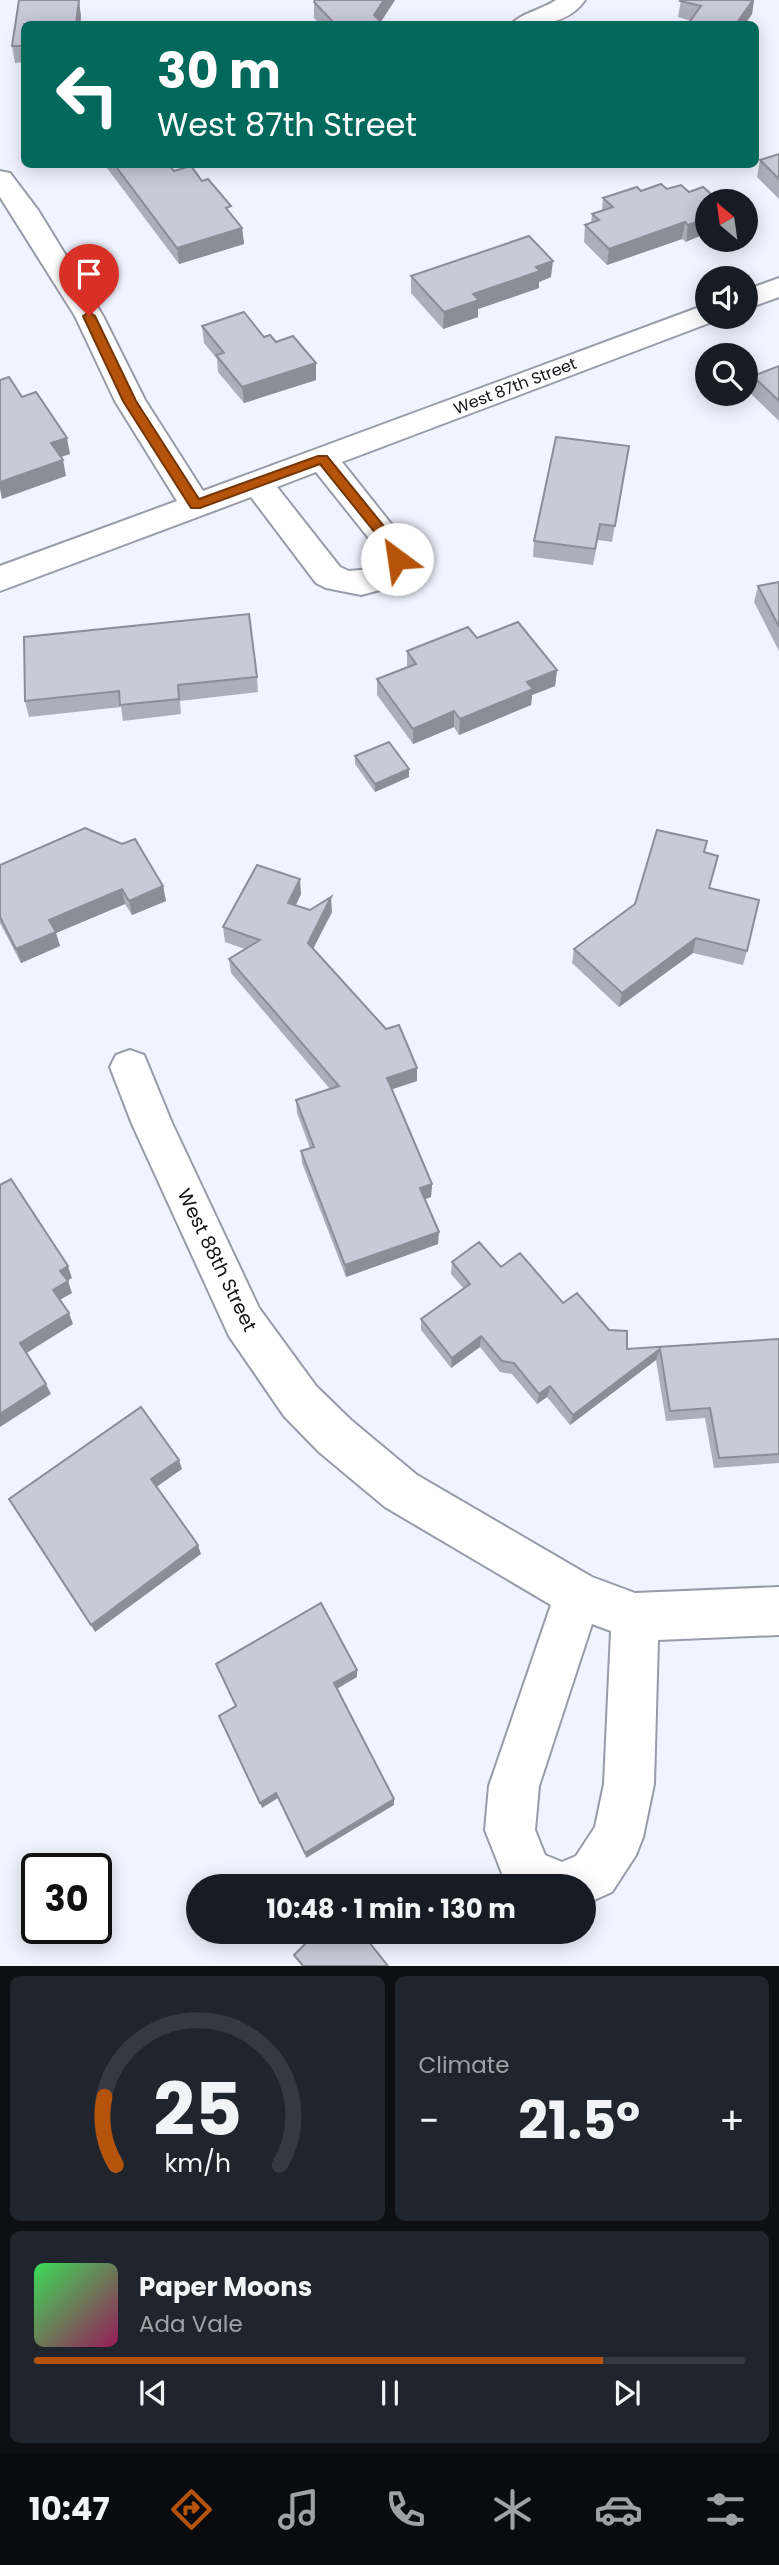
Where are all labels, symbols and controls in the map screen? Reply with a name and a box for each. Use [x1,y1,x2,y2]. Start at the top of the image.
text: 30 m [157,37,281,105]
icon: left [42,49,133,140]
text: West 87th Street [157,102,417,147]
north arrow [695,189,758,252]
map controls [695,189,758,406]
pin [59,244,119,316]
icon: arrive [70,255,108,293]
button: sound [695,266,758,329]
button: search [695,343,758,406]
street label: West 87th Street [450,352,580,420]
position arrow [360,522,434,596]
street label: West 88th Street [171,1184,263,1336]
speed limit sign: 30 [21,1853,112,1944]
text: 10:48 · 1 min · 130 m [266,1891,516,1927]
text: Climate [419,2049,509,2081]
text: 25 [153,2059,242,2160]
text: 21.5° [518,2084,640,2157]
text: − [419,2094,439,2147]
text: + [719,2094,745,2147]
text: km/h [164,2145,231,2180]
text: Paper Moons [139,2269,312,2305]
text: Ada Vale [139,2308,243,2340]
icon: previous [134,2374,172,2412]
icon: pause [371,2374,409,2412]
icon: next [608,2374,646,2412]
icon: directions [167,2485,216,2534]
icon: music [274,2485,323,2534]
icon: phone [381,2485,430,2534]
icon: climate [488,2485,537,2534]
icon: car [594,2485,643,2534]
icon: filters [701,2485,750,2534]
text: 10:47 [29,2486,110,2531]

